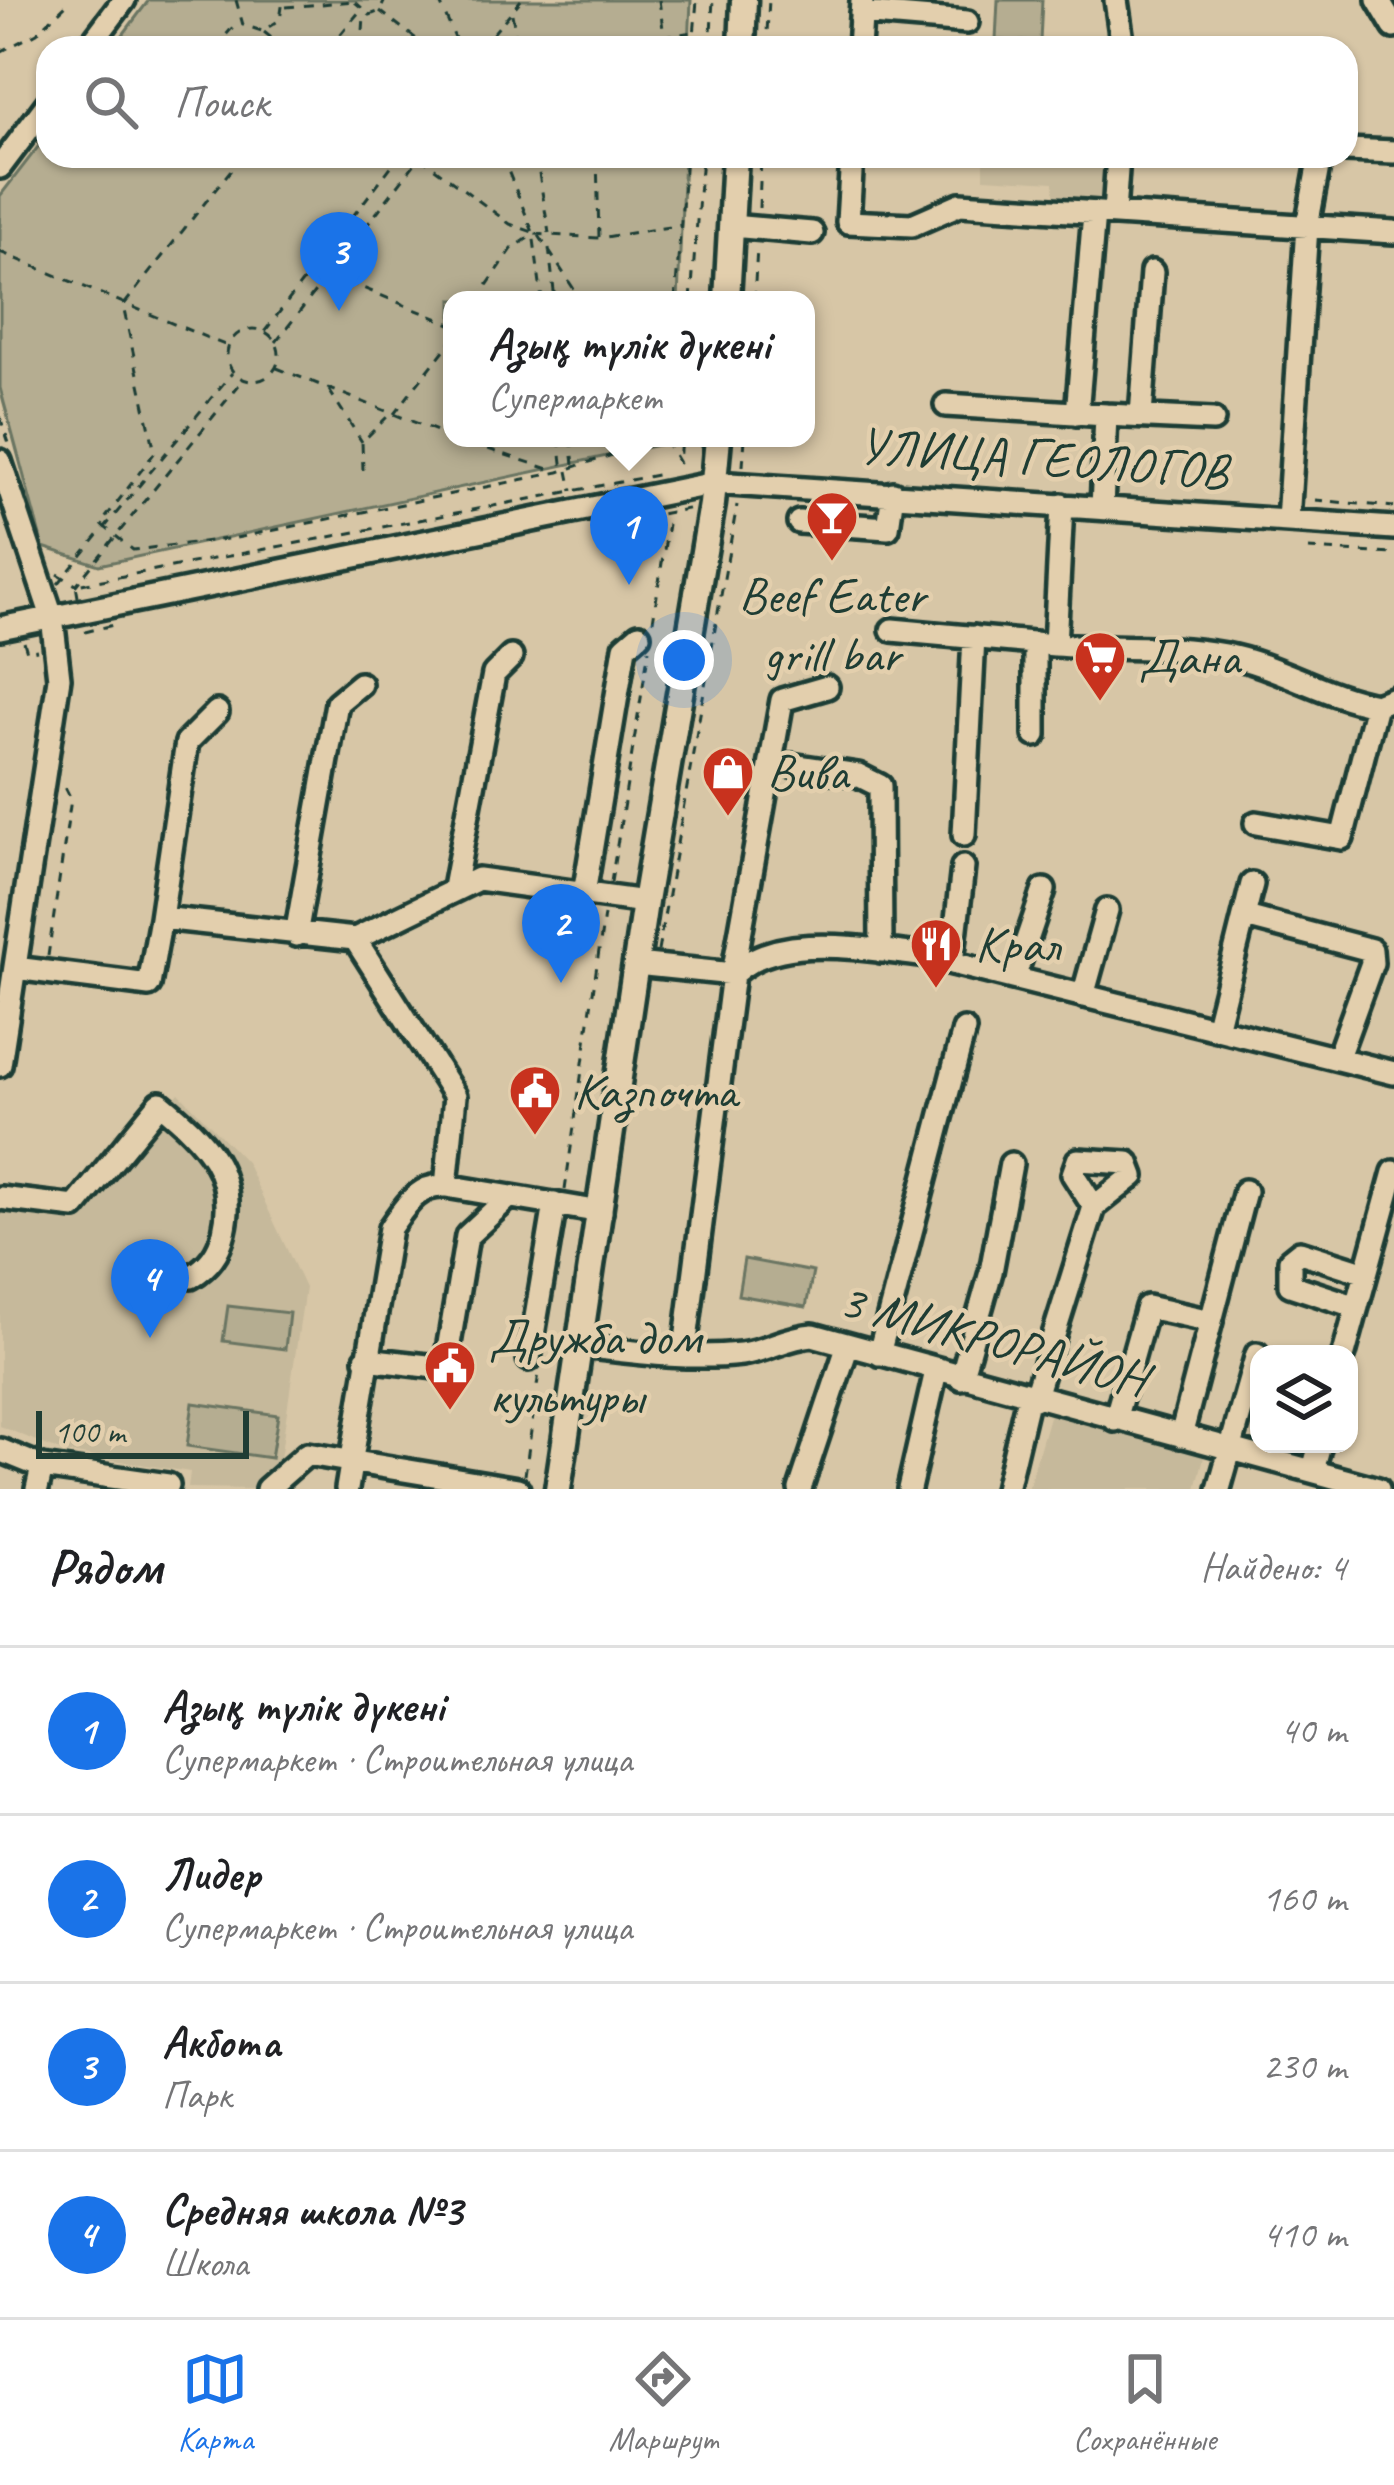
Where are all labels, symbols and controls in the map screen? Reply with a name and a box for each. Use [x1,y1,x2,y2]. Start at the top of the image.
search box [36,36,1358,168]
icon: search [78,69,144,135]
text: Поиск [174,74,269,131]
pin: 3 [300,212,378,311]
popup [443,291,815,447]
text: Азық түлік дүкені [488,316,770,373]
text: Супермаркет [488,373,662,422]
street label: УЛИЦА ГЕОЛОГОВ [857,413,1234,503]
pin: 1 [590,486,668,585]
bar icon: Beef Eater grill bar [804,489,860,563]
place label: Beef Eater grill bar [739,563,929,686]
place label: Дана [1139,625,1243,689]
supermarket icon: Дана [1072,629,1128,703]
your location [654,630,714,690]
place label: Вива [767,740,851,804]
shop icon: Вива [700,744,756,818]
pin: 2 [522,884,600,983]
place label: Крал [975,912,1062,976]
restaurant icon: Крал [908,916,964,990]
place label: Казпочта [574,1059,741,1123]
public building icon: Казпочта [507,1063,563,1137]
pin: 4 [111,1239,189,1338]
street label: 3 МИКРОРАЙОН [833,1267,1161,1413]
place label: Дружба дом культуры [489,1305,704,1428]
public building icon: Дружба дом культуры [422,1338,478,1412]
map controls [1250,1345,1358,1453]
button: layers [1250,1345,1358,1453]
scale bar [36,1405,249,1458]
text: 100 m [54,1411,125,1453]
text: Рядом [48,1535,162,1599]
text: Найдено: 4 [1201,1543,1346,1592]
text: Азық түлік дүкені [162,1678,444,1735]
text: 1 [78,1706,96,1755]
text: 40 m [1280,1706,1346,1755]
text: Супермаркет · Строительная улица [162,1735,632,1784]
text: Лидер [162,1846,261,1903]
text: 2 [78,1874,96,1923]
text: 160 m [1262,1874,1346,1923]
text: Супермаркет · Строительная улица [162,1903,632,1952]
text: Акбота [162,2014,280,2071]
text: 3 [78,2042,96,2091]
text: 230 m [1262,2042,1346,2091]
text: Парк [162,2071,232,2120]
text: Средняя школа №3 [162,2182,462,2239]
text: 4 [78,2210,96,2259]
text: 410 m [1262,2210,1346,2259]
text: Школа [162,2239,248,2288]
tab: Карта [178,2346,253,2460]
tab: Маршрут [609,2346,718,2460]
tab: Сохранённые [1073,2346,1216,2460]

